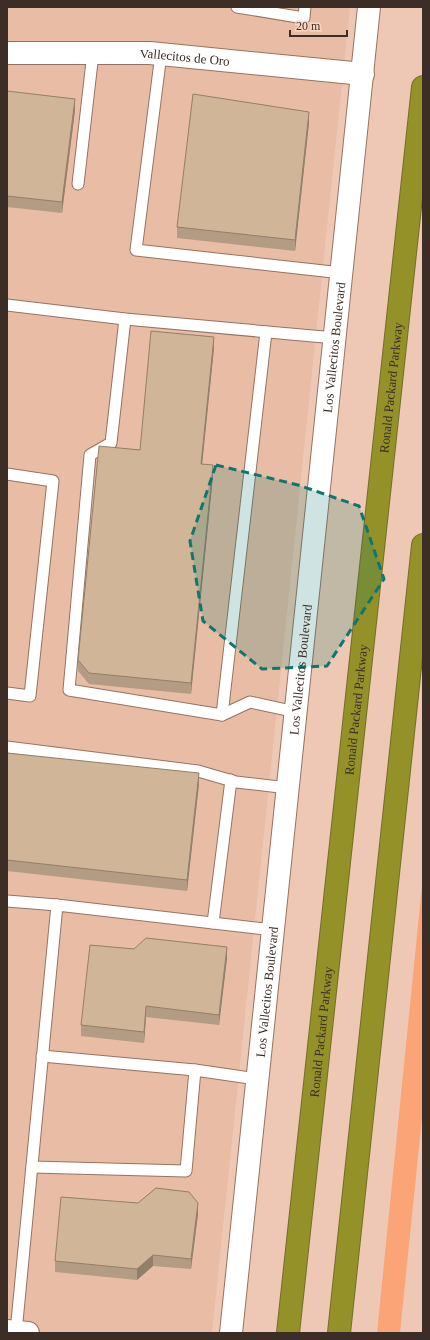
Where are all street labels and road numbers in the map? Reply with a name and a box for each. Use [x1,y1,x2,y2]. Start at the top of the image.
street label: Vallecitos de Oro [140,46,230,69]
street label: Los Vallecitos Boulevard [320,281,348,413]
street label: Ronald Packard Parkway [376,321,406,454]
street label: Los Vallecitos Boulevard [286,603,315,736]
street label: Ronald Packard Parkway [341,643,371,776]
street label: Los Vallecitos Boulevard [253,925,281,1058]
street label: Ronald Packard Parkway [307,965,336,1098]

